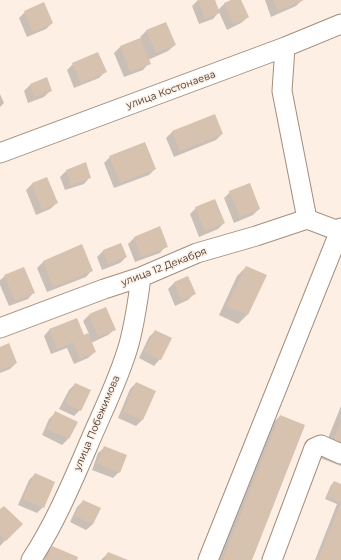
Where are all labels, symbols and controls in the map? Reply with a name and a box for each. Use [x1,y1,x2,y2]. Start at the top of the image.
street label: улица Костонаева [125,68,217,112]
street label: улица 12 Декабря [120,245,208,289]
street label: улица Побежимова [71,374,123,472]

